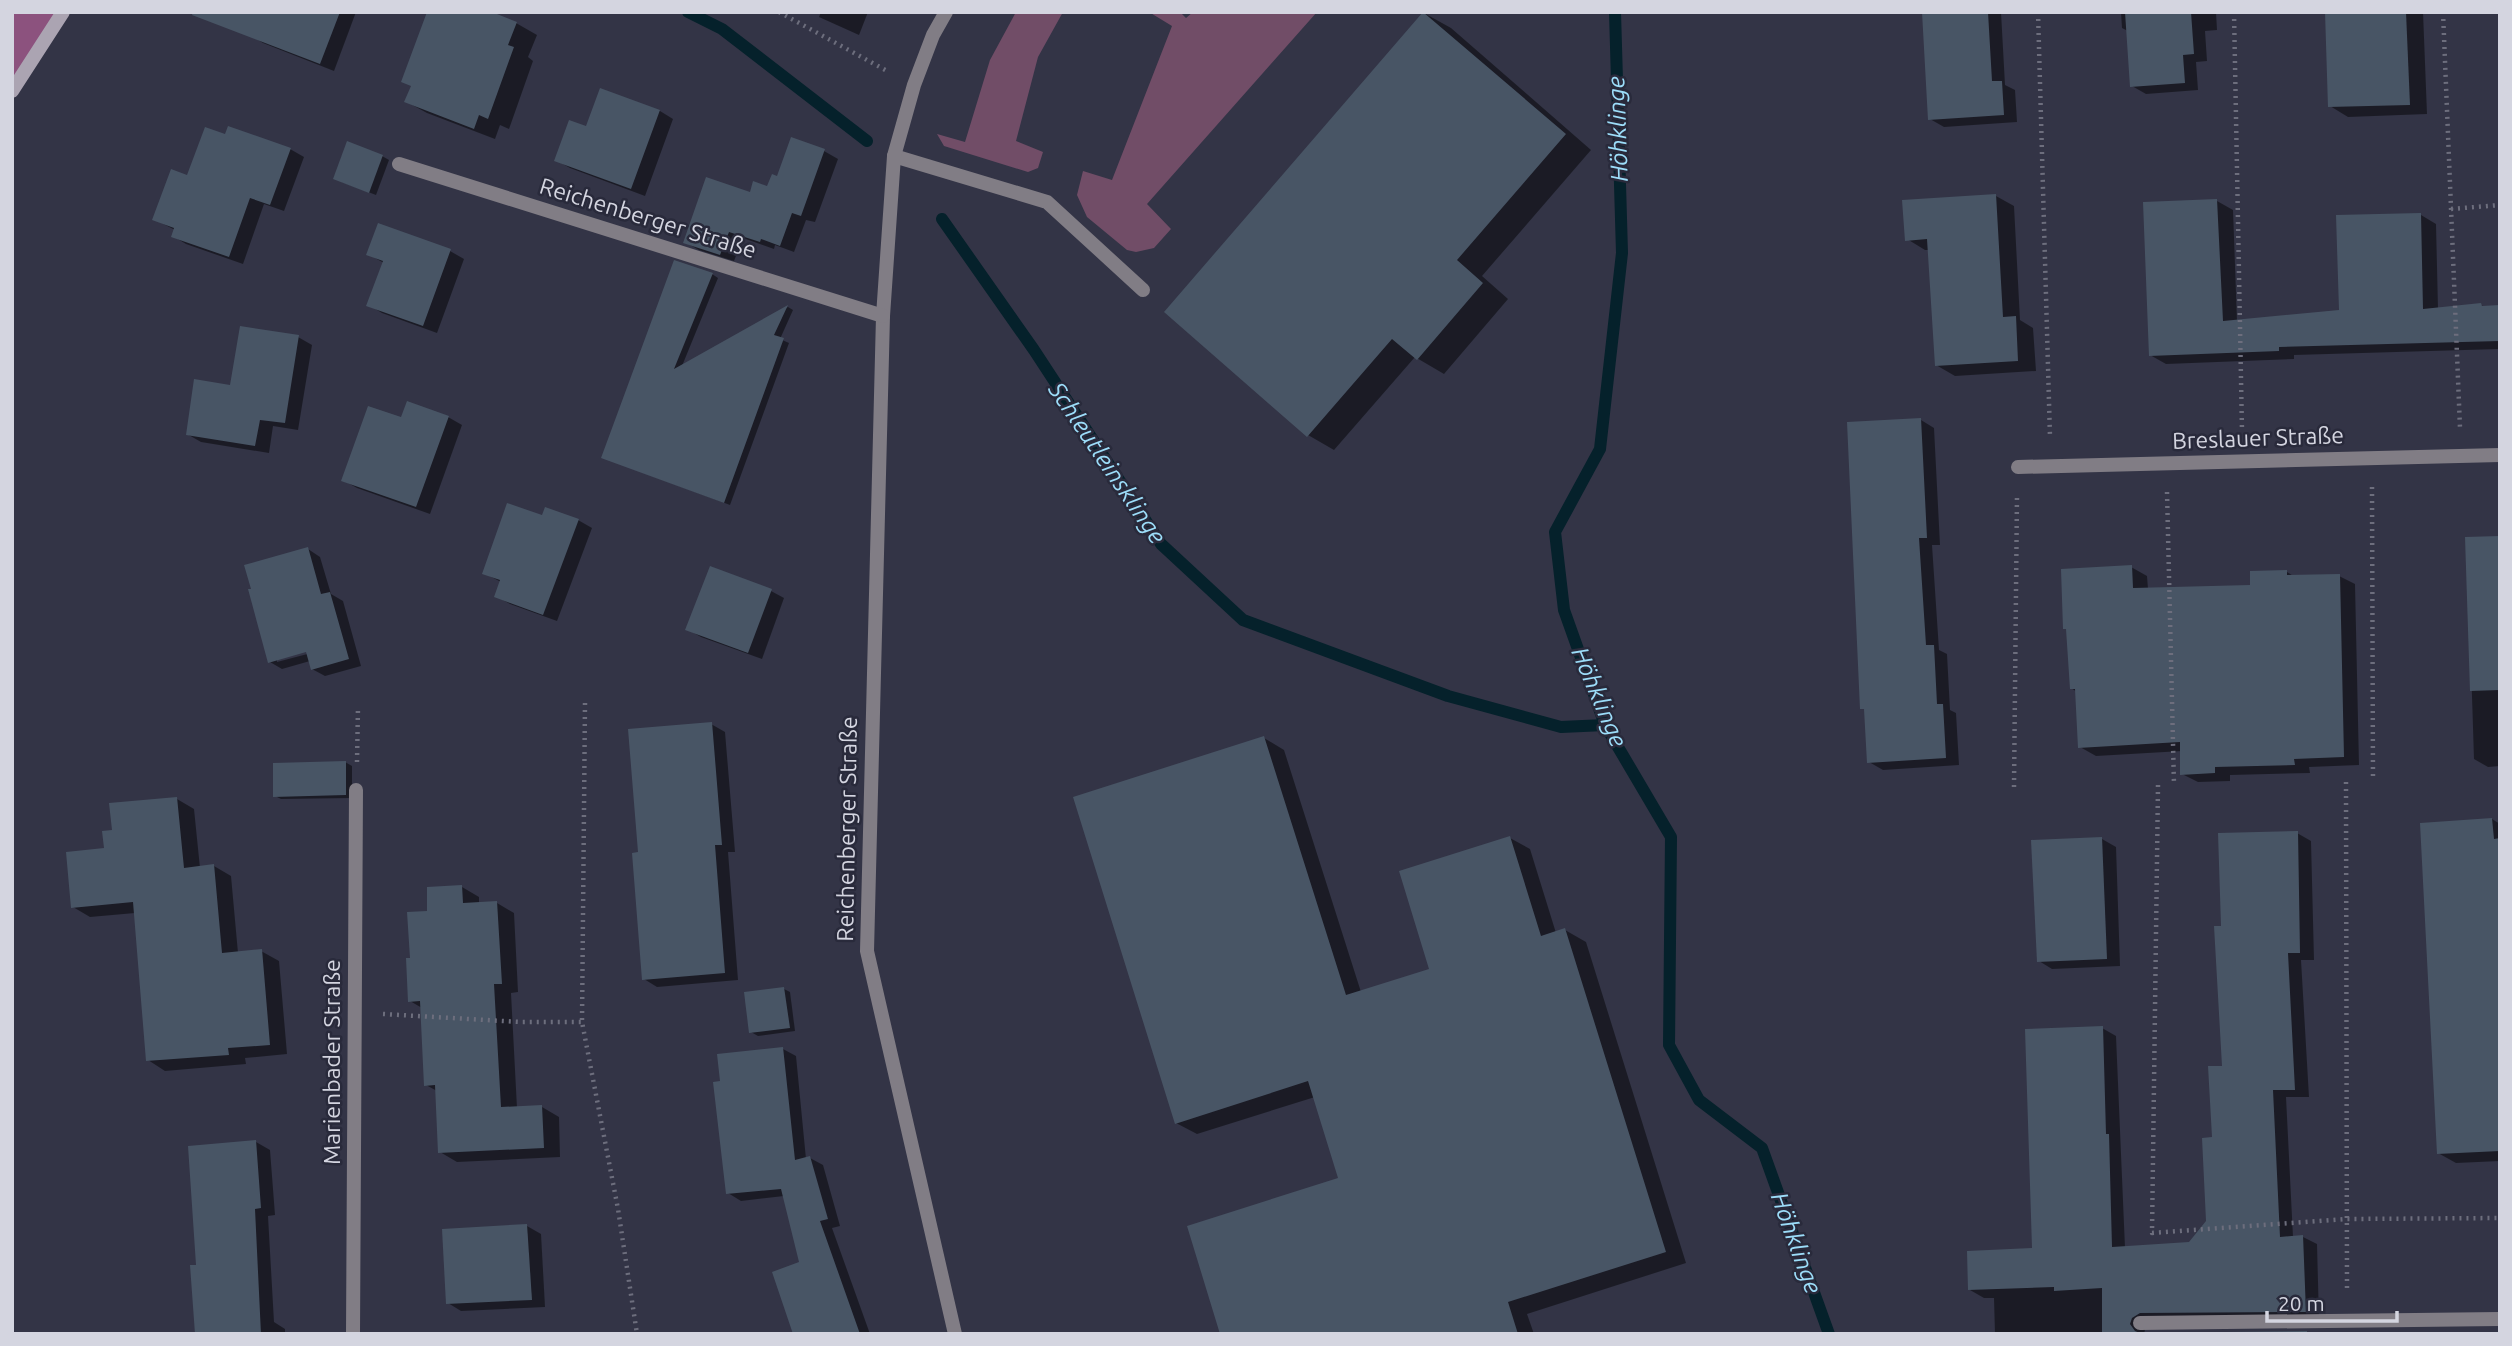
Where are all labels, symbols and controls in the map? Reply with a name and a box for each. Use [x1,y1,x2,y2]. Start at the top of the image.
water label: Höhklinge [1602,76,1633,182]
street label: Reichenberger Straße [537,173,759,262]
water label: Schleutleinsklinge [1043,376,1171,549]
street label: Breslauer Straße [2172,422,2344,453]
water label: Höhklinge [1566,643,1633,751]
street label: Reichenberger Straße [832,716,861,942]
street label: Marienbader Straße [319,959,344,1165]
water label: Höhklinge [1766,1189,1827,1297]
scale bar [2267,1280,2396,1324]
text: 20 m [2278,1291,2325,1315]

